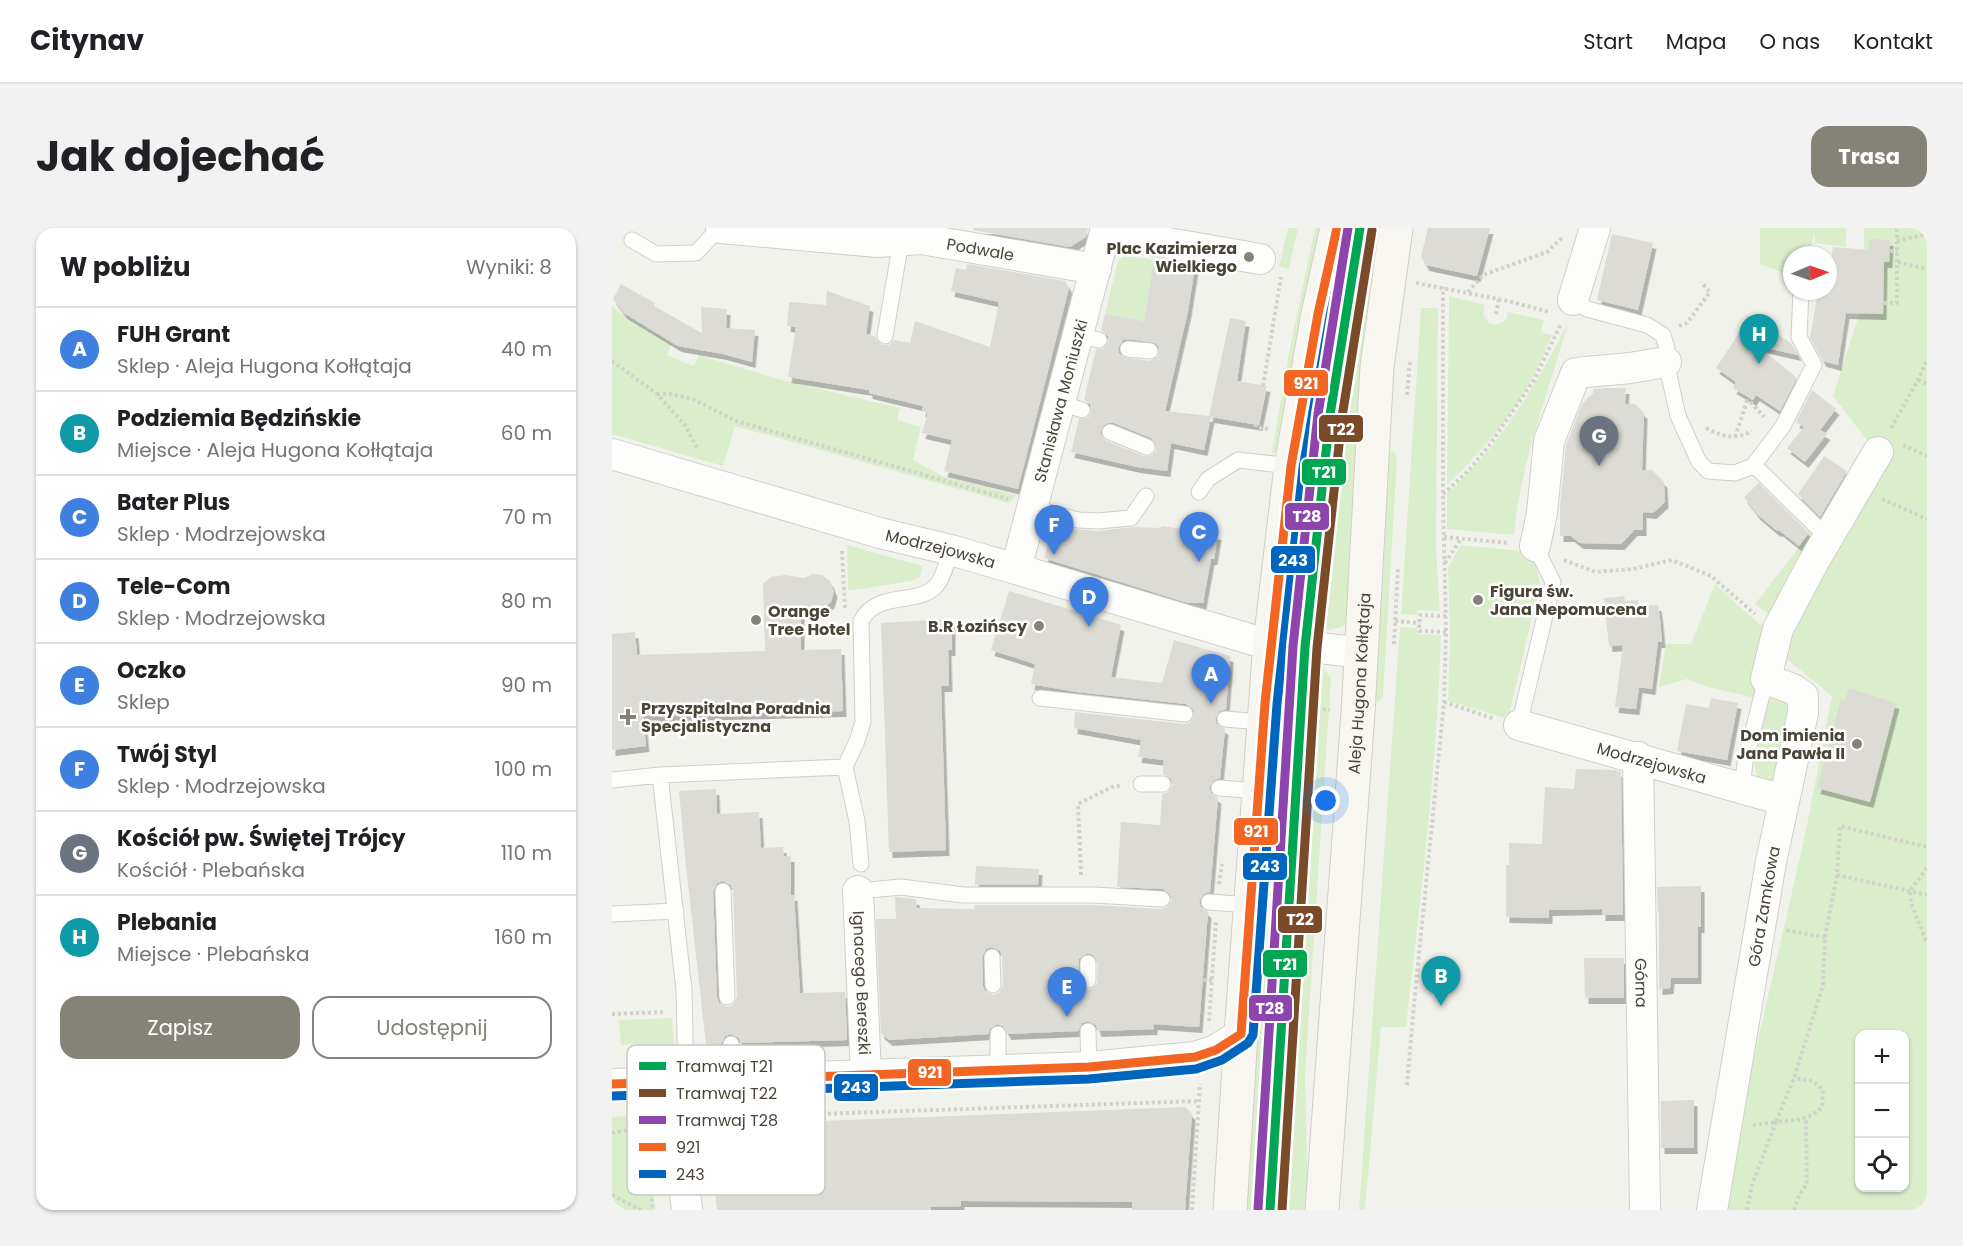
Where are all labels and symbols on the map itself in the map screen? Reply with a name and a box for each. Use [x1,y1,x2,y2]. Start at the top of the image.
street label: Podwale [945,233,1016,267]
place label: Plac Kazimierza Wielkiego [1107,237,1237,278]
north arrow [1783,246,1837,300]
marker: Plac Kazimierza Wielkiego [1242,250,1256,264]
pin: H [1740,314,1778,364]
street label: Stanisława Moniuszki [1028,317,1093,485]
line badge: 921 [1283,369,1329,397]
text: 921 [1294,372,1319,395]
line badge: T22 [1318,414,1364,443]
pin: G [1580,416,1618,466]
text: T22 [1327,418,1355,441]
line badge: T21 [1301,458,1347,486]
text: T21 [1312,461,1336,484]
line badge: T28 [1284,502,1330,531]
text: T28 [1293,505,1321,528]
pin: F [1034,506,1074,555]
pin: C [1180,512,1218,562]
street label: Modrzejowska [883,524,998,574]
line badge: 243 [1270,545,1316,574]
text: 243 [1278,549,1308,572]
pin: D [1070,578,1108,627]
place label: Figura św. Jana Nepomucena [1490,580,1647,621]
street label: Aleja Hugona Kołłątaja [1343,592,1377,775]
marker: Figura św. Jana Nepomucena [1471,593,1485,607]
place label: Orange Tree Hotel [768,600,850,641]
marker: Orange Tree Hotel [749,613,763,627]
place label: B.R Łozińscy [928,615,1028,638]
marker: B.R Łozińscy [1032,619,1046,633]
pin: A [1192,654,1230,704]
place label: Przyszpitalna Poradnia Specjalistyczna [641,697,831,738]
marker: Przyszpitalna Poradnia Specjalistyczna [619,708,637,726]
place label: Dom imienia Jana Pawła II [1736,724,1845,765]
street label: Modrzejowska [1594,737,1709,790]
marker: Dom imienia Jana Pawła II [1850,737,1864,751]
your location [1311,786,1340,815]
line badge: 921 [1233,817,1279,846]
text: 921 [1244,820,1269,843]
street label: Góra Zamkowa [1742,844,1786,969]
line badge: 243 [1242,852,1288,881]
text: 243 [1250,855,1280,878]
line badge: T22 [1277,905,1323,934]
text: T22 [1286,908,1314,931]
street label: Ignacego Bereszki [847,910,876,1056]
line badge: T21 [1262,949,1308,978]
text: T21 [1273,953,1297,976]
pin: B [1422,956,1460,1006]
street label: Górna [1629,958,1653,1008]
pin: E [1048,968,1086,1017]
line badge: T28 [1248,994,1293,1022]
text: T28 [1256,997,1284,1020]
legend [627,1045,825,1195]
text: Tramwaj T21 [676,1055,773,1078]
line badge: 921 [907,1058,952,1087]
text: 921 [918,1061,943,1084]
line badge: 243 [833,1073,879,1102]
text: 243 [841,1076,871,1099]
text: Tramwaj T22 [676,1082,777,1105]
text: Tramwaj T28 [676,1109,778,1132]
text: 921 [676,1136,700,1159]
text: 243 [676,1163,705,1186]

